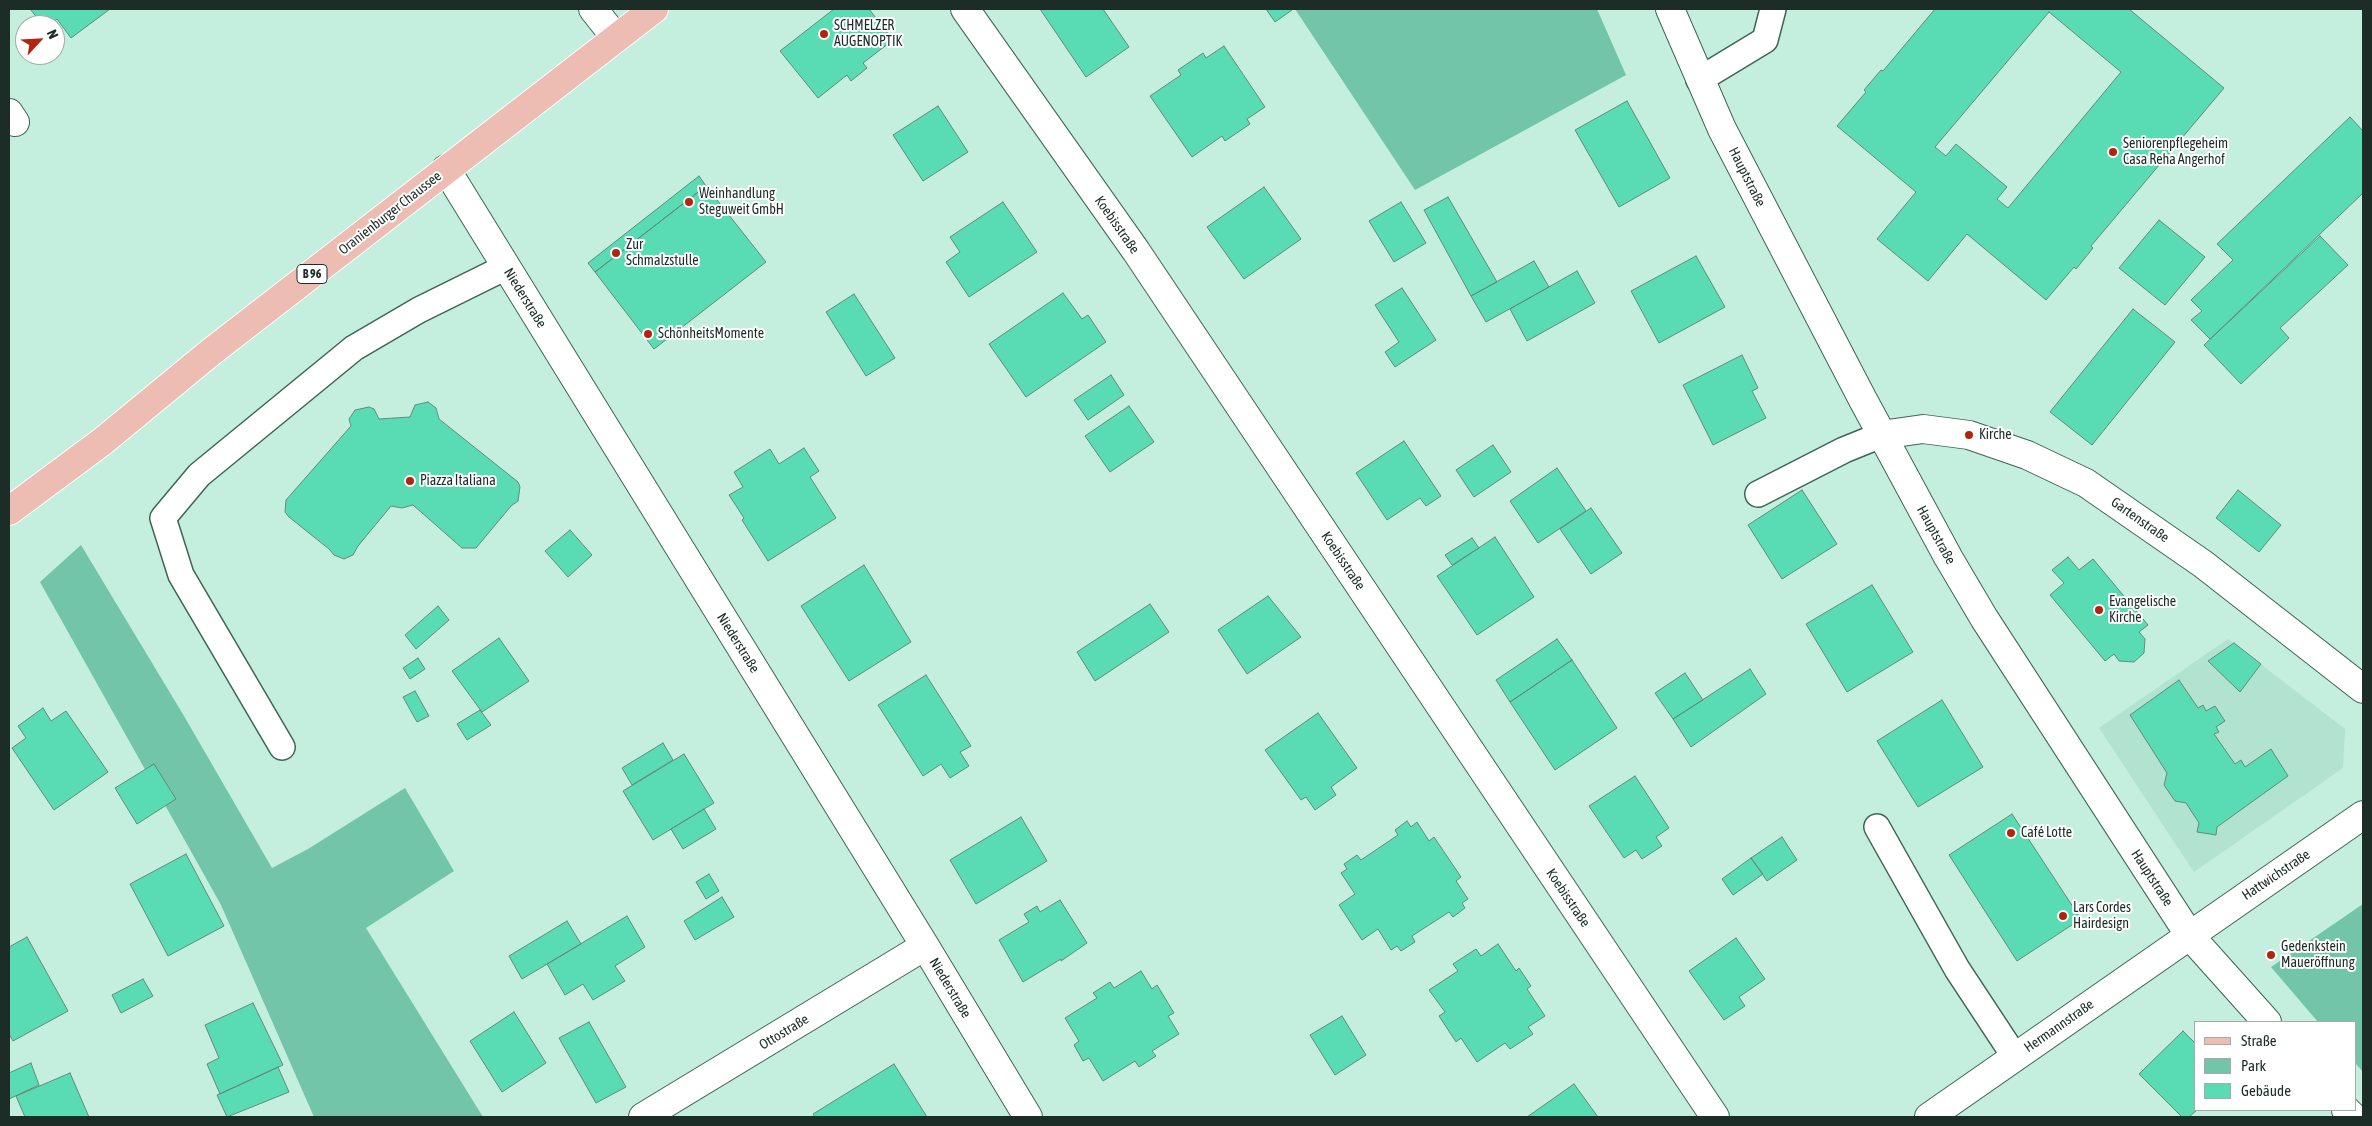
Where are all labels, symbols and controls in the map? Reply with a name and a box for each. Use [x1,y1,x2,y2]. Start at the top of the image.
north arrow [15,15,65,65]
place label: SCHMELZER AUGENOPTIK [834,18,902,50]
text: N [44,27,62,41]
marker: SCHMELZER AUGENOPTIK [818,28,830,40]
place label: Seniorenpflegeheim Casa Reha Angerhof [2123,136,2228,168]
street label: Hauptstraße [1725,145,1769,209]
marker: Seniorenpflegeheim Casa Reha Angerhof [2107,146,2119,158]
street label: Oranienburger Chaussee [335,168,445,258]
place label: Weinhandlung Steguweit GmbH [699,186,784,218]
street label: Koebisstraße [1091,193,1143,257]
marker: Weinhandlung Steguweit GmbH [683,196,695,208]
place label: Zur Schmalzstulle [626,237,699,270]
marker: Zur Schmalzstulle [610,247,622,259]
road number: B 96 [297,264,327,284]
street label: Niederstraße [500,265,550,331]
place label: SchönheitsMomente [658,326,764,342]
marker: SchönheitsMomente [642,328,654,340]
place label: Kirche [1979,427,2012,443]
marker: Kirche [1963,429,1975,441]
place label: Piazza Italiana [420,473,496,489]
marker: Piazza Italiana [404,475,416,487]
street label: Gartenstraße [2108,494,2172,546]
street label: Hauptstraße [1913,503,1959,567]
street label: Koebisstraße [1317,529,1369,593]
place label: Evangelische Kirche [2109,594,2176,626]
marker: Evangelische Kirche [2093,604,2105,616]
street label: Niederstraße [713,610,763,676]
place label: Café Lotte [2021,825,2072,841]
marker: Café Lotte [2005,827,2017,839]
street label: Hauptstraße [2127,846,2177,910]
street label: Hattwichstraße [2239,846,2313,904]
street label: Koebisstraße [1542,866,1594,930]
place label: Lars Cordes Hairdesign [2073,900,2131,932]
marker: Lars Cordes Hairdesign [2057,910,2069,922]
place label: Gedenkstein Maueröffnung [2281,939,2355,972]
marker: Gedenkstein Maueröffnung [2265,949,2277,961]
street label: Niederstraße [926,955,974,1021]
street label: Hermannstraße [2021,996,2097,1056]
street label: Ottostraße [756,1011,812,1053]
legend [2194,1021,2357,1111]
text: Straße [2241,1032,2277,1049]
text: Park [2241,1057,2266,1074]
text: Gebäude [2241,1082,2291,1099]

